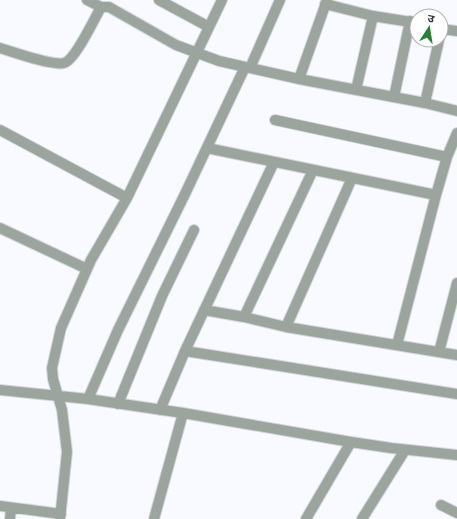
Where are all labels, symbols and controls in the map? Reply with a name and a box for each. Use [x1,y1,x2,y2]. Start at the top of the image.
north arrow [409,8,449,48]
text: उ [426,10,436,26]

